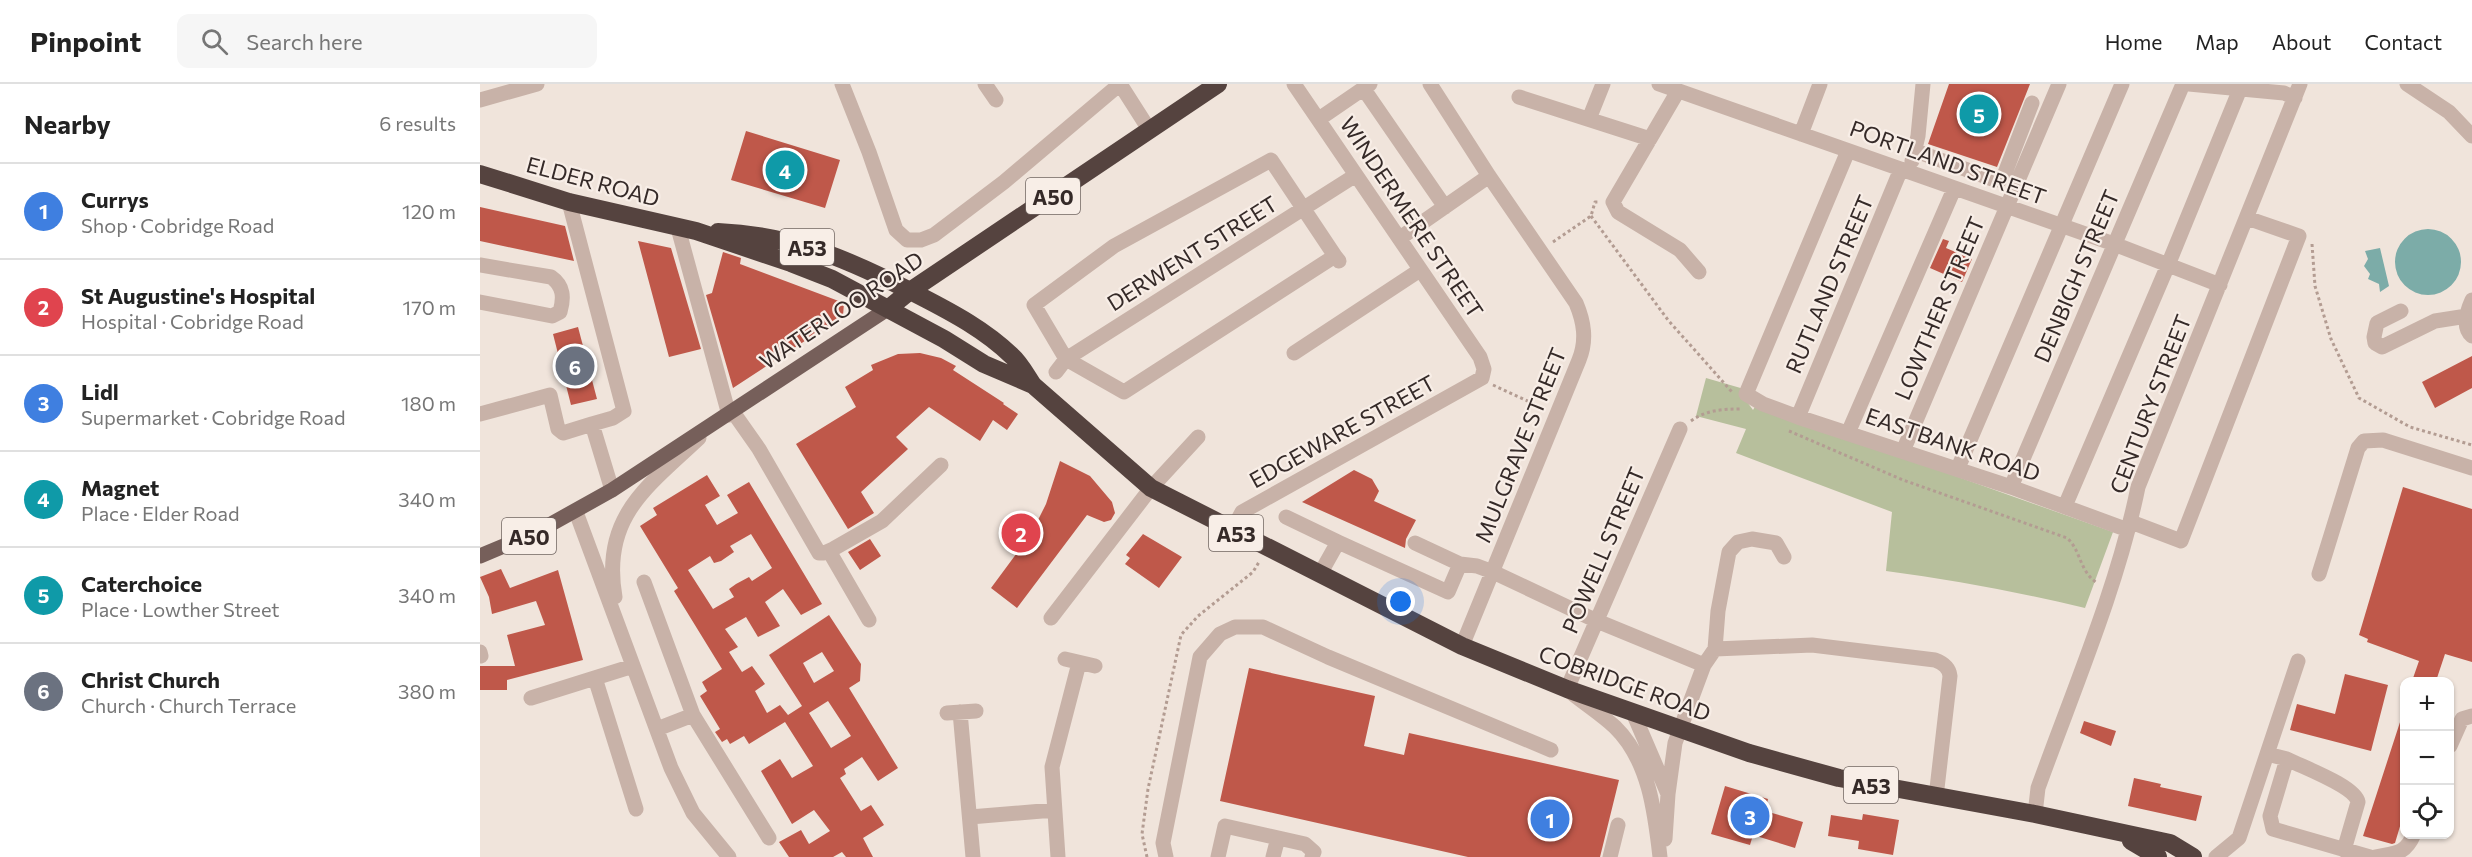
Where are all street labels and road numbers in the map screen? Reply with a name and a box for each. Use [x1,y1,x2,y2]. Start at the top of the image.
street label: WINDERMERE STREET [1335,111,1489,323]
street label: PORTLAND STREET [1846,114,2050,210]
street label: ELDER ROAD [523,150,663,212]
road number: A50 [1026,178,1080,214]
street label: DENBIGH STREET [2027,186,2125,366]
street label: DERWENT STREET [1102,190,1282,316]
street label: RUTLAND STREET [1779,191,1879,377]
street label: LOWTHER STREET [1888,212,1990,404]
road number: A53 [780,229,834,265]
street label: WATERLOO ROAD [754,245,928,375]
street label: CENTURY STREET [2103,311,2197,497]
street label: MULGRAVE STREET [1469,344,1571,546]
street label: EDGEWARE STREET [1244,369,1440,493]
street label: EASTBANK ROAD [1862,401,2044,487]
street label: POWELL STREET [1556,463,1650,637]
road number: A53 [1209,515,1263,551]
road number: A50 [502,518,556,554]
street label: COBRIDGE ROAD [1535,639,1715,727]
road number: A53 [1844,767,1898,803]

